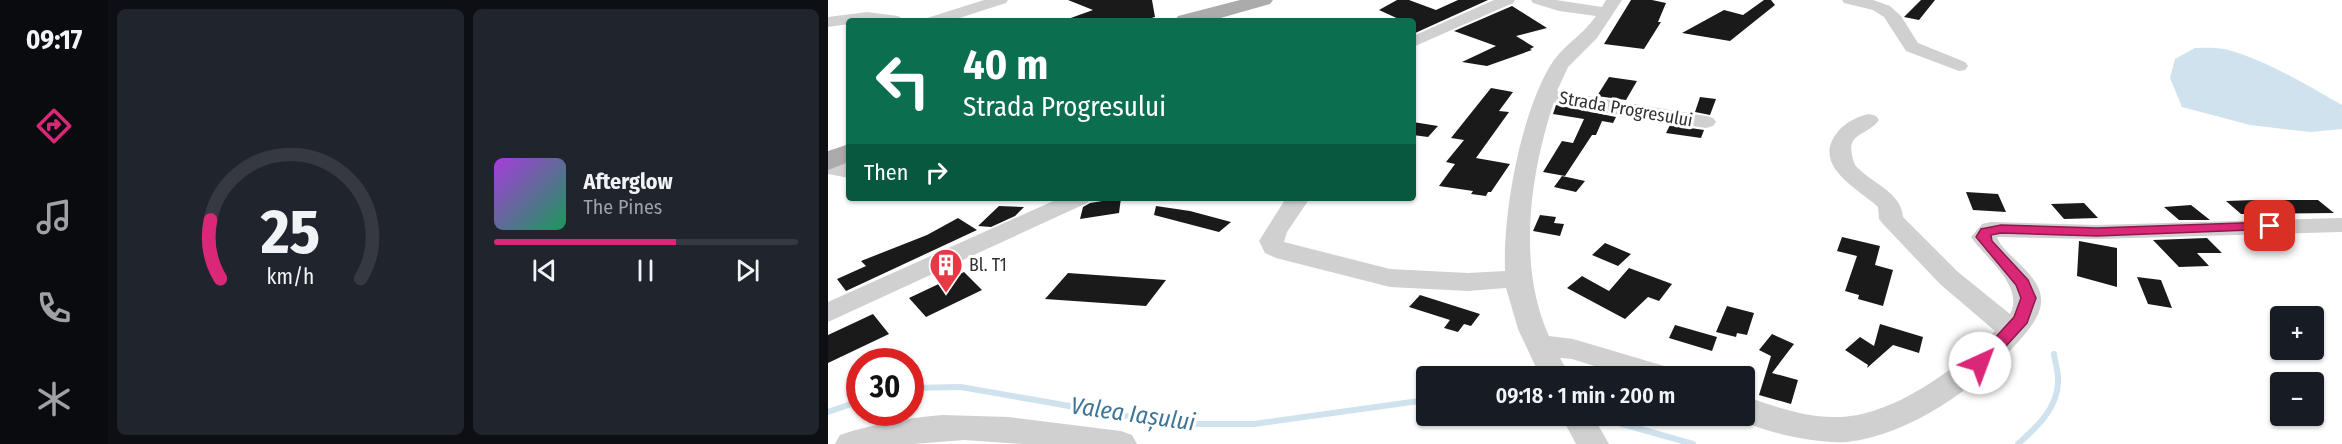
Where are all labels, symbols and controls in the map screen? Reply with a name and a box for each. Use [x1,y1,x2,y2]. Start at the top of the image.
text: 09:17 [26,24,82,56]
text: 40 m [963,40,1048,90]
icon: left [864,42,942,120]
street label: Strada Progresului [1557,86,1695,132]
text: Strada Progresului [963,91,1166,123]
icon: directions [33,105,75,147]
icon: right [920,156,953,189]
text: Then [864,159,908,186]
text: Afterglow [584,168,673,195]
text: 25 [259,195,320,270]
text: The Pines [584,195,662,219]
icon: music [33,196,75,238]
pin [2244,200,2295,251]
icon: arrive [2253,209,2286,242]
building icon: Bl. T1 [928,247,964,294]
icon: previous [528,254,561,287]
icon: pause [629,254,662,287]
icon: next [731,254,764,287]
place label: Bl. T1 [969,254,1007,276]
text: km/h [266,264,314,290]
icon: phone [33,287,75,329]
map controls [2270,306,2324,426]
button: + [2270,306,2324,360]
position arrow [1948,331,2012,395]
speed limit sign: 30 [846,348,924,426]
button: − [2270,372,2324,426]
icon: climate [33,378,75,420]
text: 09:18 · 1 min · 200 m [1496,382,1675,409]
water label: Valea Iașului [1069,391,1197,438]

